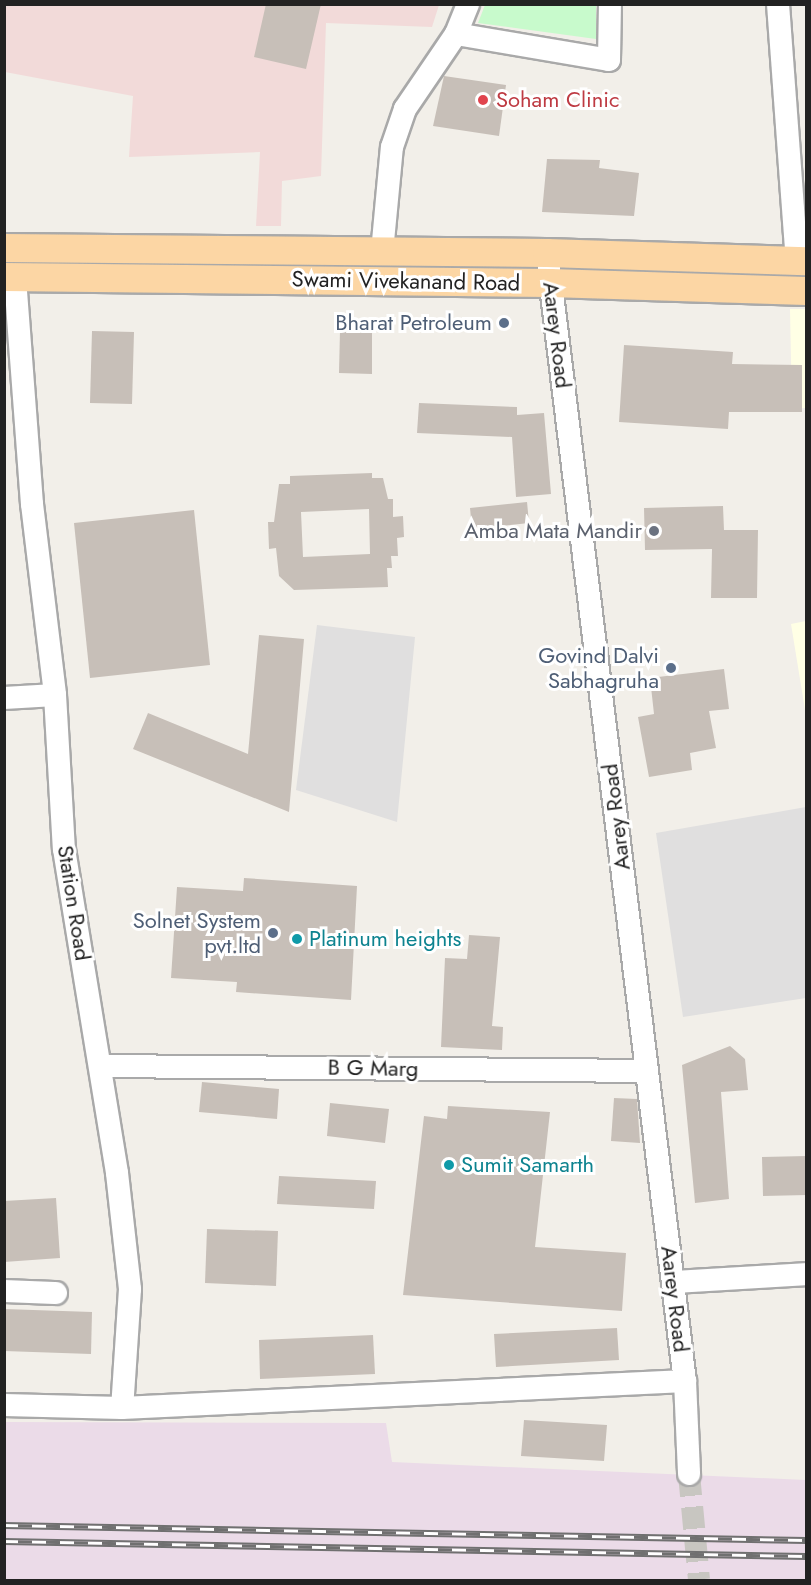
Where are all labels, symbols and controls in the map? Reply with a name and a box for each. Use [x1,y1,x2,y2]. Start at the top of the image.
place label: Soham Clinic [496,87,620,113]
marker: Soham Clinic [474,91,492,109]
street label: Swami Vivekanand Road [292,266,520,296]
street label: Aarey Road [537,280,577,390]
place label: Bharat Petroleum [335,310,492,336]
marker: Bharat Petroleum [497,316,511,330]
place label: Amba Mata Mandir [464,518,642,544]
marker: Amba Mata Mandir [647,524,661,538]
place label: Govind Dalvi Sabhagruha [538,642,659,694]
marker: Govind Dalvi Sabhagruha [664,661,678,675]
street label: Aarey Road [596,762,636,872]
street label: Station Road [52,843,96,963]
place label: Solnet System pvt.ltd [133,907,261,958]
marker: Solnet System pvt.ltd [266,926,280,940]
place label: Platinum heights [309,926,461,952]
marker: Platinum heights [290,932,304,946]
street label: B G Marg [327,1054,419,1082]
place label: Sumit Samarth [461,1152,594,1178]
marker: Sumit Samarth [442,1158,456,1172]
street label: Aarey Road [655,1244,695,1354]

